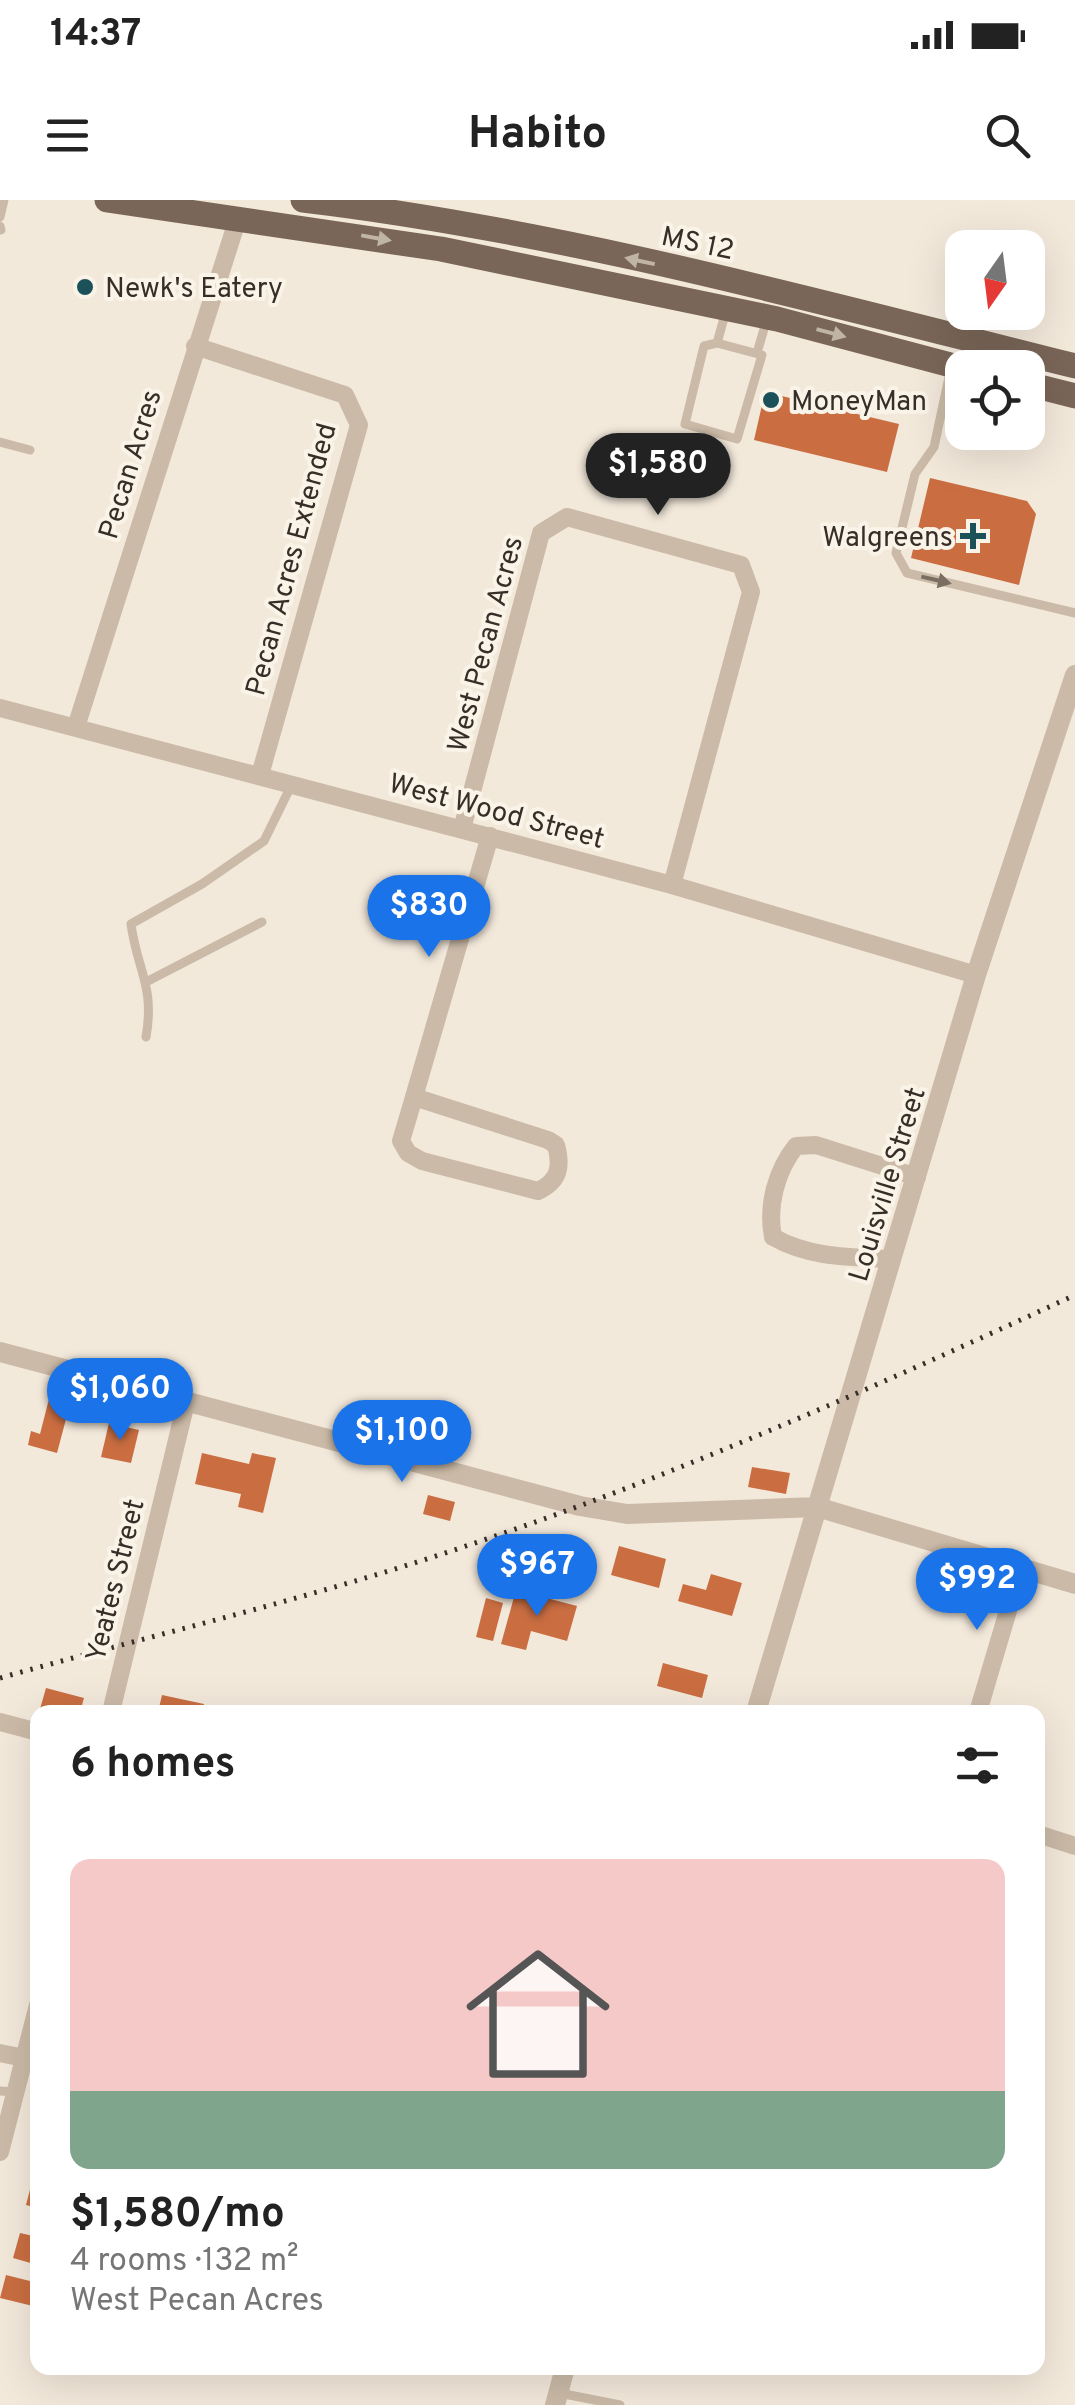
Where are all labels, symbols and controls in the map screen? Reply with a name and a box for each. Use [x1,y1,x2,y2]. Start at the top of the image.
text: 14:37 [50,11,141,60]
text: Habito [468,107,607,164]
icon: menu [40,108,95,163]
icon: search [980,108,1035,163]
street label: MS 12 [658,220,737,270]
north arrow [945,230,1045,330]
map controls [945,230,1045,450]
one-way arrow [361,231,393,246]
one-way arrow [624,252,655,268]
place label: Newk's Eatery [105,272,283,308]
marker: Newk's Eatery [74,276,96,298]
one-way arrow [816,326,847,342]
button: locate [945,350,1045,450]
place label: MoneyMan [791,385,927,421]
street label: Pecan Acres [92,386,172,544]
marker: MoneyMan [760,389,782,411]
street label: Pecan Acres Extended [239,420,347,700]
pin: $1,580 [577,433,739,518]
text: $1,580 [608,445,708,485]
place label: Walgreens [822,521,953,557]
marker: Walgreens [962,525,984,547]
street label: West Pecan Acres [441,533,533,757]
one-way arrow [921,573,952,588]
street label: West Wood Street [384,767,608,859]
pin: $830 [370,875,488,960]
text: $830 [389,887,469,927]
street label: Louisville Street [842,1083,936,1287]
pin: $1,060 [39,1358,201,1443]
text: $1,060 [69,1370,171,1410]
pin: $1,100 [321,1400,483,1485]
text: $1,100 [354,1412,450,1452]
street label: Yeates Street [79,1496,155,1666]
pin: $967 [478,1534,596,1619]
text: $967 [499,1546,575,1586]
pin: $992 [918,1548,1036,1633]
text: $992 [938,1560,1016,1600]
icon: filters [950,1738,1005,1793]
text: 6 homes [70,1739,235,1792]
icon: home [448,1924,628,2104]
text: $1,580/mo [70,2189,285,2242]
text: 4 rooms · 132 m² [70,2242,299,2282]
text: West Pecan Acres [70,2282,324,2322]

